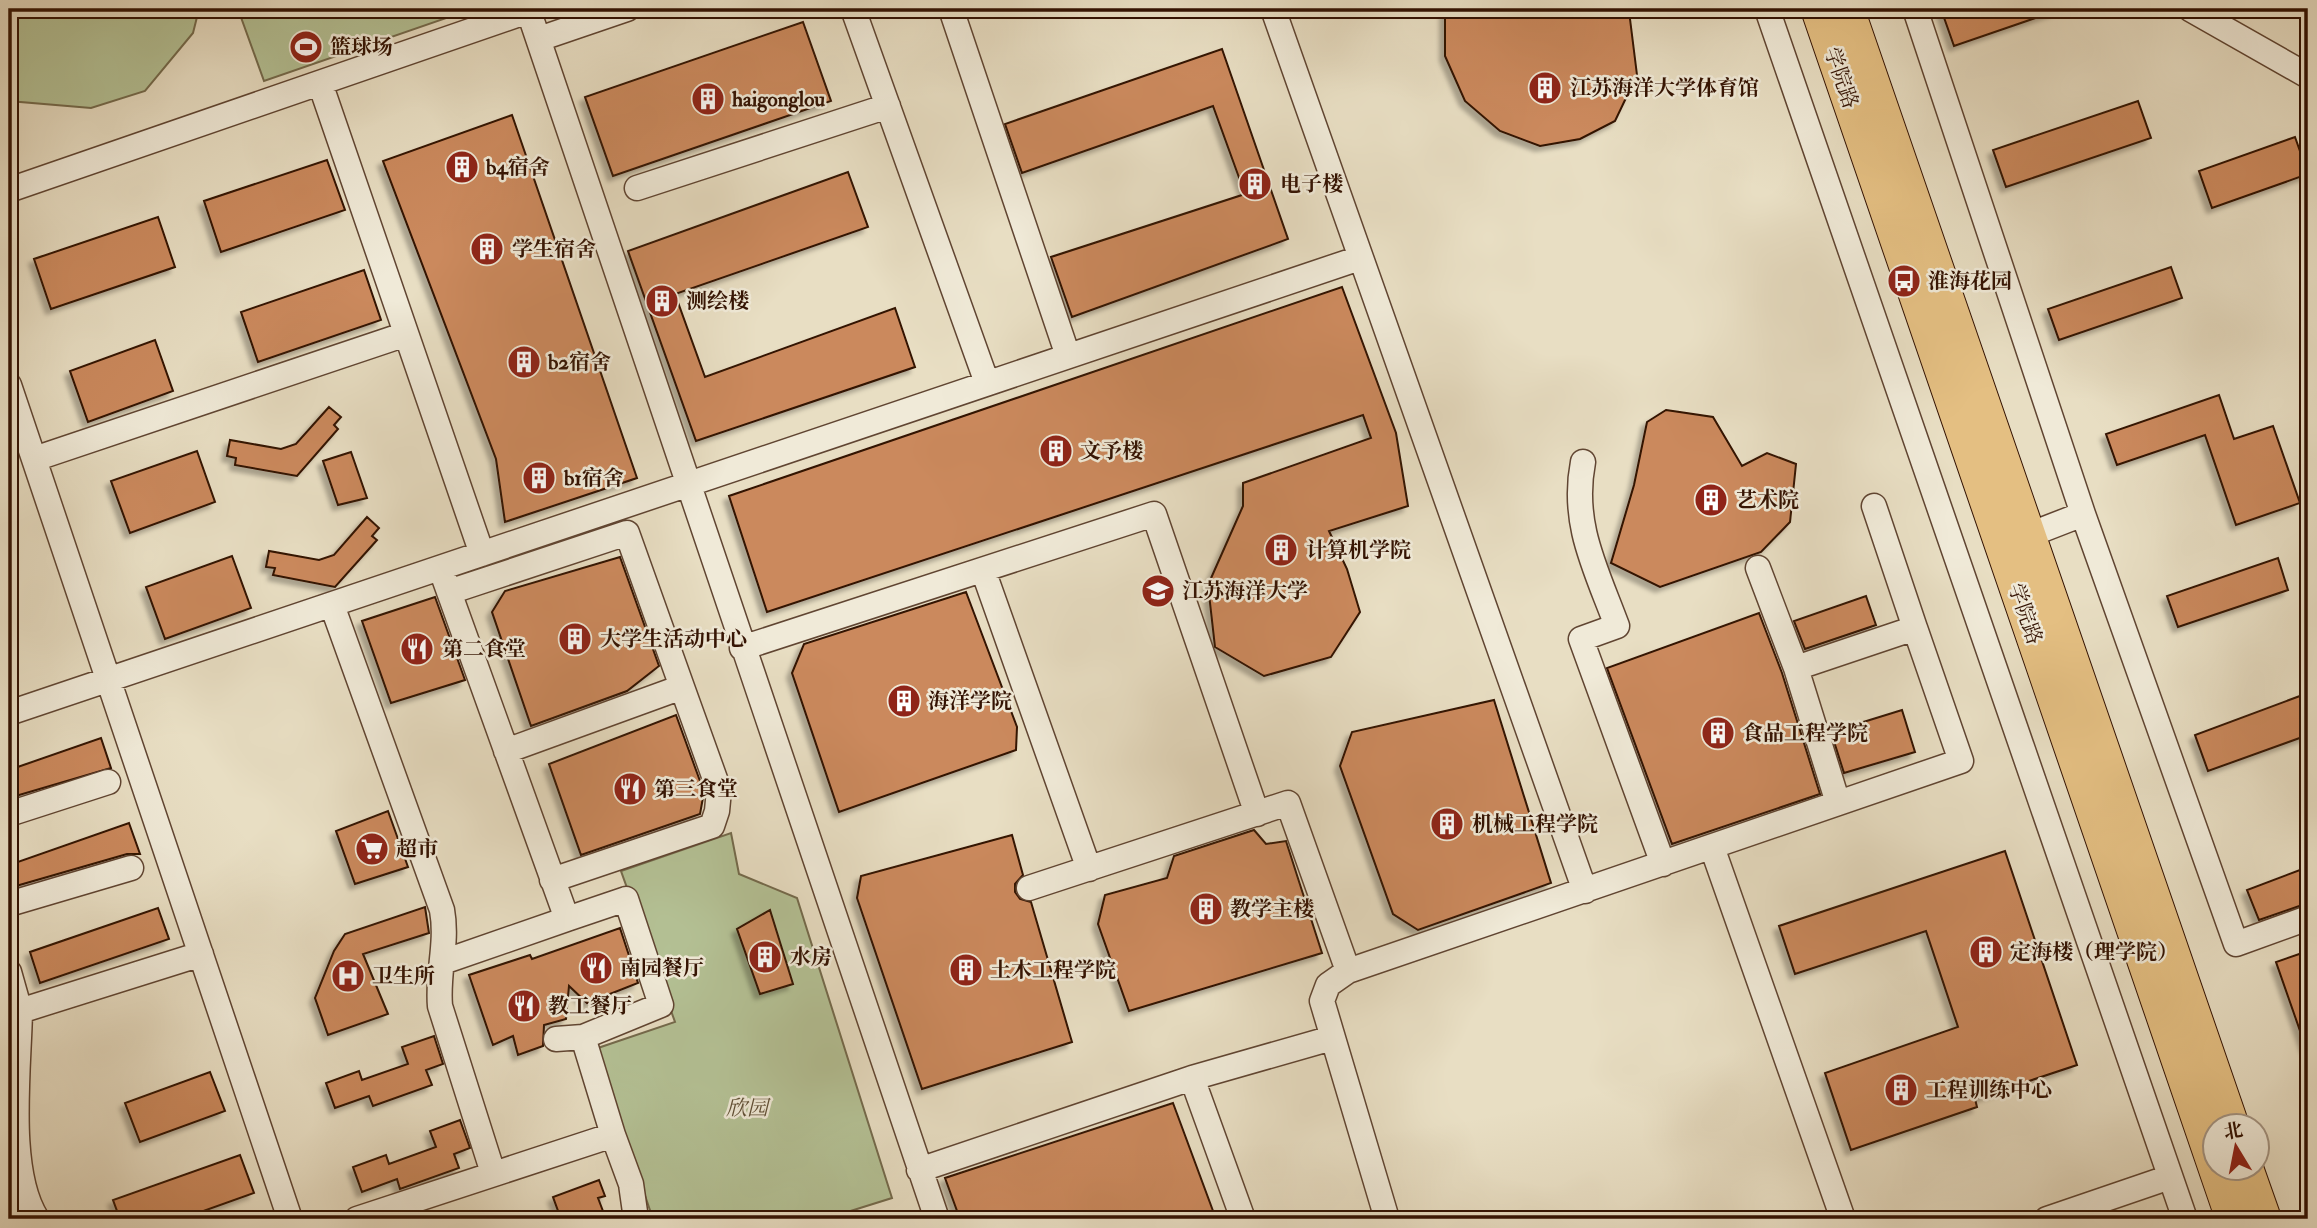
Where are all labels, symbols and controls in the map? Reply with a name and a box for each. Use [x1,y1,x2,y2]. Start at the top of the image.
sports icon: 篮球场 [287,28,325,66]
place label: 篮球场 [330,34,393,61]
street label: 学院路 [1818,44,1864,112]
building icon: 江苏海洋大学体育馆 [1526,69,1564,107]
place label: 江苏海洋大学体育馆 [1570,75,1759,102]
building icon: haigonglou [689,80,727,118]
place label: haigonglou [732,86,825,113]
building icon: b4宿舍 [443,148,481,186]
place label: b4宿舍 [485,154,550,181]
building icon: 电子楼 [1236,165,1274,203]
place label: 电子楼 [1280,171,1343,198]
building icon: 学生宿舍 [468,230,506,268]
place label: 学生宿舍 [512,236,596,263]
bus stop icon: 淮海花园 [1885,262,1923,300]
place label: 淮海花园 [1928,268,2012,295]
building icon: 测绘楼 [643,282,681,320]
place label: 测绘楼 [686,288,749,315]
building icon: b2宿舍 [505,343,543,381]
place label: b2宿舍 [547,349,611,376]
building icon: 文予楼 [1037,432,1075,470]
place label: 文予楼 [1080,438,1143,465]
building icon: b1宿舍 [520,459,558,497]
place label: b1宿舍 [563,465,624,492]
building icon: 艺术院 [1692,481,1730,519]
place label: 艺术院 [1736,487,1799,514]
building icon: 计算机学院 [1262,531,1300,569]
place label: 计算机学院 [1306,537,1411,564]
school or university icon: 江苏海洋大学 [1139,572,1177,610]
place label: 江苏海洋大学 [1182,578,1308,605]
street label: 学院路 [2002,580,2048,648]
building icon: 大学生活动中心 [556,620,594,658]
place label: 大学生活动中心 [600,626,747,653]
restaurant icon: 第二食堂 [398,630,436,668]
place label: 第二食堂 [442,636,526,663]
building icon: 海洋学院 [885,682,923,720]
place label: 海洋学院 [928,688,1012,715]
building icon: 食品工程学院 [1699,714,1737,752]
place label: 食品工程学院 [1742,720,1868,747]
restaurant icon: 第三食堂 [611,770,649,808]
place label: 第三食堂 [654,776,738,803]
building icon: 机械工程学院 [1428,805,1466,843]
place label: 机械工程学院 [1472,811,1598,838]
supermarket icon: 超市 [353,830,391,868]
place label: 超市 [396,836,438,863]
building icon: 教学主楼 [1187,890,1225,928]
place label: 教学主楼 [1230,896,1314,923]
building icon: 定海楼（理学院） [1967,933,2005,971]
building icon: 水房 [746,938,784,976]
place label: 定海楼（理学院） [2010,939,2178,966]
place label: 水房 [790,944,832,971]
restaurant icon: 南园餐厅 [577,949,615,987]
building icon: 土木工程学院 [947,951,985,989]
place label: 南园餐厅 [620,955,704,982]
hospital icon: 卫生所 [329,957,367,995]
place label: 土木工程学院 [990,957,1116,984]
place label: 卫生所 [372,963,435,990]
restaurant icon: 教工餐厅 [505,987,543,1025]
place label: 教工餐厅 [548,993,632,1020]
building icon: 工程训练中心 [1882,1071,1920,1109]
place label: 工程训练中心 [1926,1077,2052,1104]
park label: 欣园 [726,1095,771,1122]
north arrow [2202,1112,2272,1182]
text: 北 [2222,1118,2245,1145]

